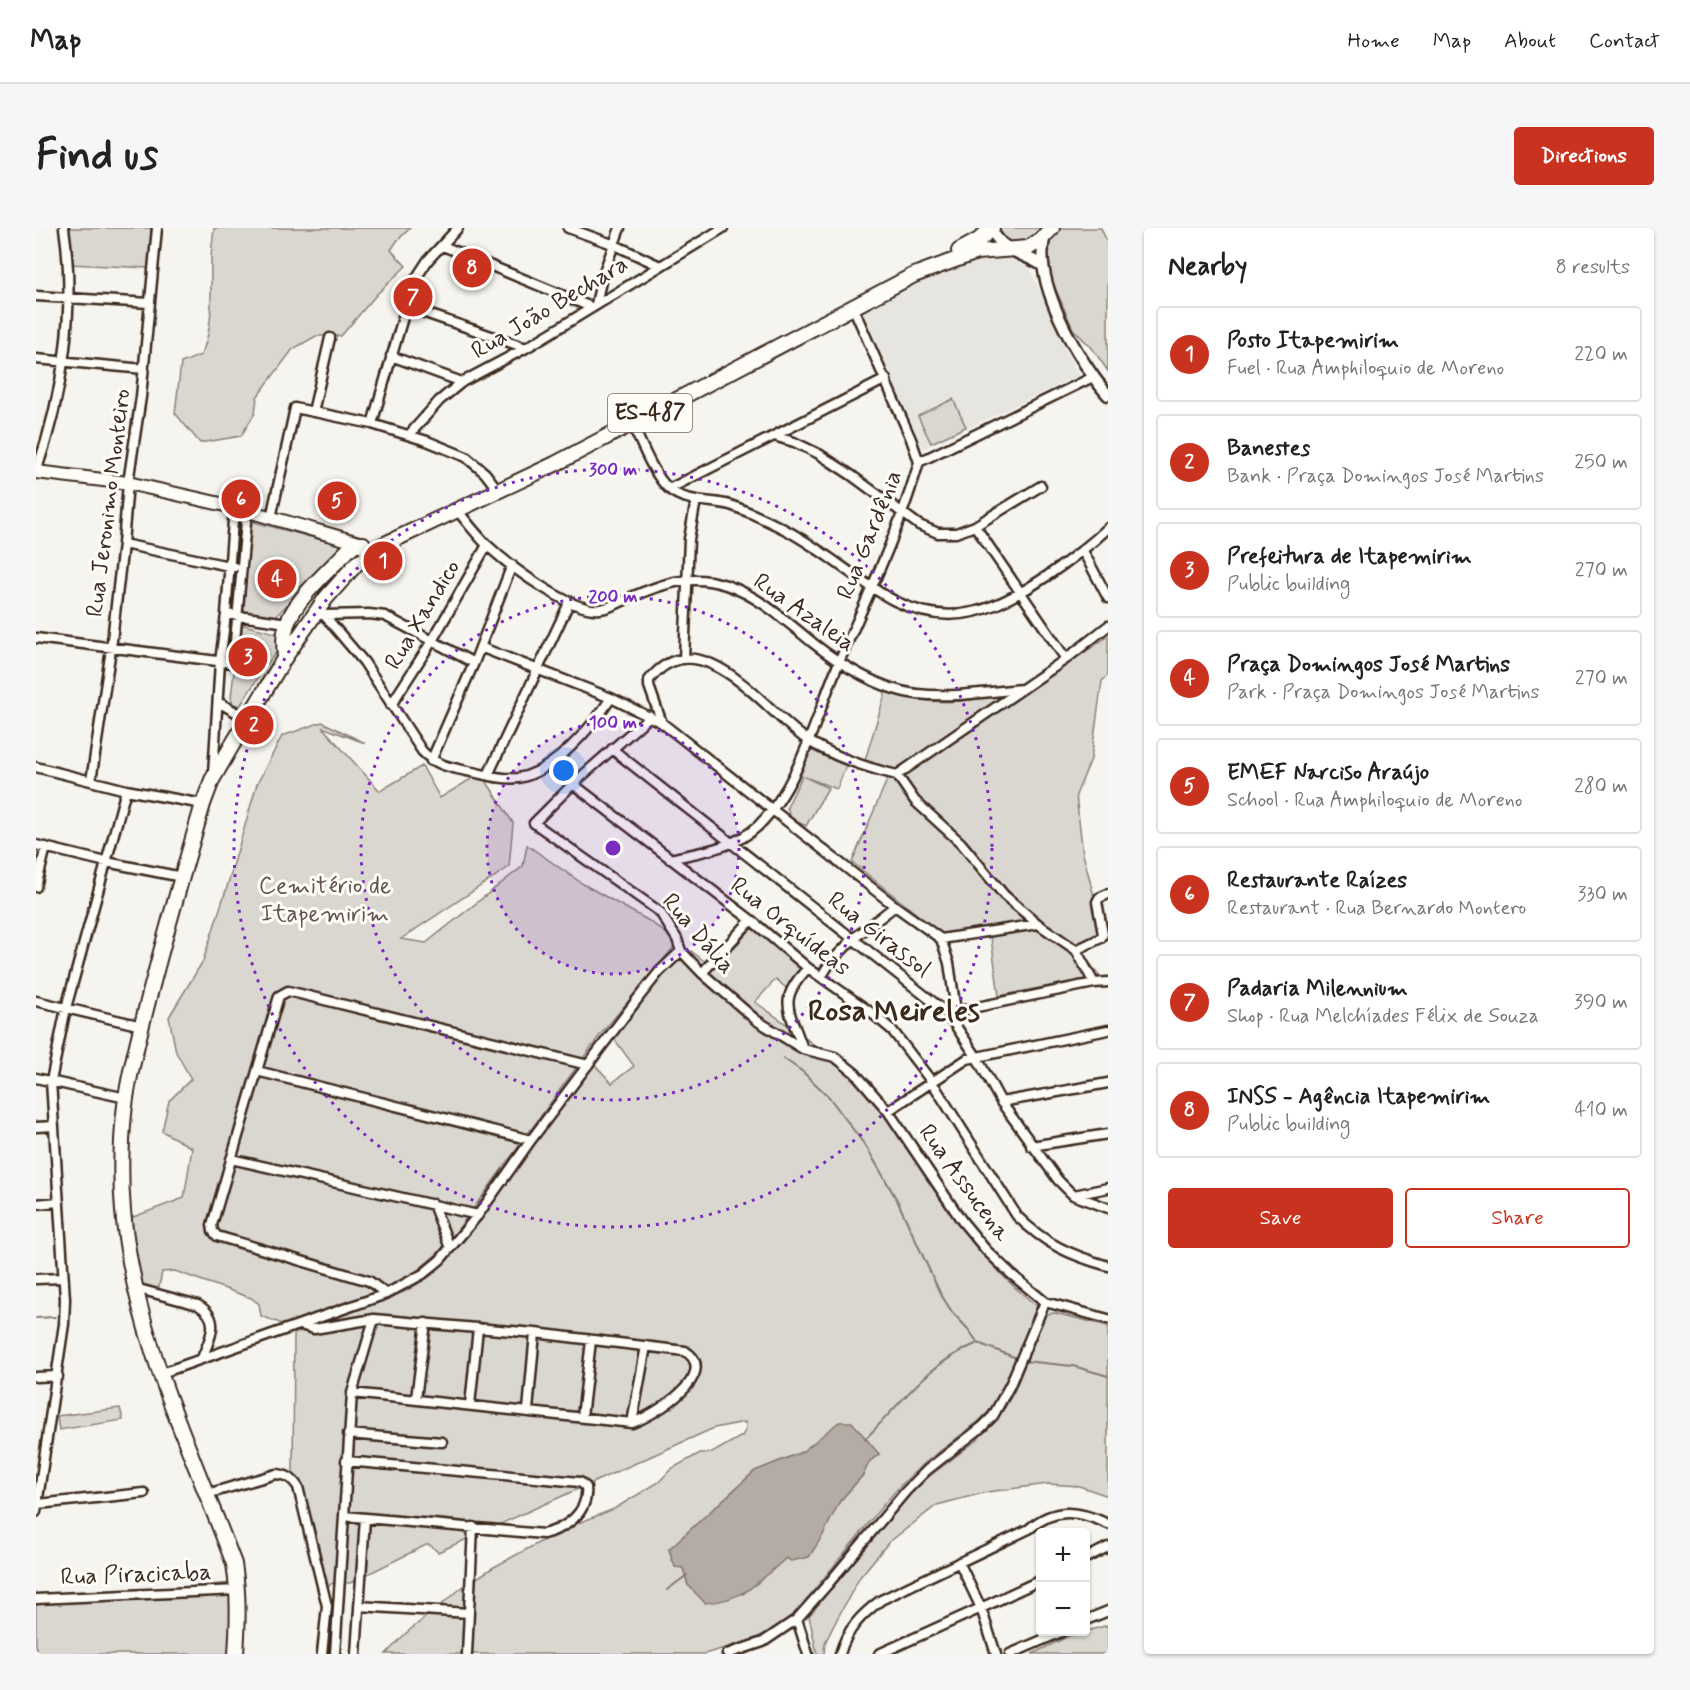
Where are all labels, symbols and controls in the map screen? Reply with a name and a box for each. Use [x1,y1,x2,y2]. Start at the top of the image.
text: Map [30,23,81,60]
text: Home [1348,27,1400,55]
text: Map [1433,27,1471,55]
text: About [1504,27,1556,55]
text: Contact [1589,27,1660,55]
button: Directions [1514,127,1654,185]
text: Find us [36,129,158,184]
pin: 8 [452,246,492,291]
street label: Rua João Bechara [466,249,634,367]
text: Nearby [1168,250,1247,284]
text: 8 results [1556,254,1630,281]
pin: 7 [394,274,433,320]
text: Posto Itapemirim [1227,327,1399,355]
text: 1 [1185,341,1194,368]
text: 220 m [1574,341,1628,368]
text: Fuel · Rua Amphiloquio de Moreno [1227,355,1504,382]
street label: Rua Jeronimo Monteiro [80,387,138,619]
road number: ES-487 [608,394,692,432]
text: Banestes [1227,435,1310,463]
text: 2 [1185,449,1194,476]
text: 250 m [1574,449,1628,476]
text: 300 m [589,458,637,482]
text: Bank · Praça Domingos José Martins [1227,463,1544,490]
street label: Rua Gardênia [830,466,910,604]
pin: 6 [222,476,260,522]
pin: 5 [318,478,356,524]
pin: 1 [364,538,402,584]
text: Prefeitura de Itapemirim [1227,543,1472,571]
street label: Rua Xandico [378,554,468,676]
pin: 4 [258,556,296,602]
text: 3 [1185,557,1194,584]
text: 270 m [1575,557,1628,584]
street label: Rua Azaleia [747,567,861,659]
text: Public building [1227,571,1350,598]
text: 200 m [588,585,638,609]
pin: 3 [228,634,268,680]
text: Praça Domingos José Martins [1227,651,1510,679]
text: 4 [1184,665,1195,692]
text: 270 m [1575,665,1628,692]
text: Park · Praça Domingos José Martins [1227,679,1540,706]
pin: 2 [234,702,274,748]
text: 100 m [589,711,637,735]
your location [549,756,578,785]
text: EMEF Narciso Araújo [1227,759,1429,787]
text: 5 [1184,773,1196,800]
text: 280 m [1574,773,1628,800]
text: School · Rua Amphiloquio de Moreno [1227,787,1522,814]
centre of rings [603,838,623,858]
text: Restaurante Raízes [1227,867,1407,895]
street label: Rua Orquídeas [724,870,857,984]
park label: Cemitério de Itapemirim [259,871,391,930]
text: 6 [1184,881,1195,908]
text: 330 m [1577,881,1628,908]
street label: Rua Girassol [821,885,937,985]
street label: Rua Dália [654,887,742,981]
text: Restaurant · Rua Bernardo Montero [1227,895,1526,922]
text: Padaria Milennium [1227,975,1408,1003]
text: 7 [1183,989,1196,1016]
text: 390 m [1574,989,1628,1016]
district label: Rosa Meireles [808,992,980,1031]
text: Shop · Rua Melchíades Félix de Souza [1227,1003,1539,1030]
text: INSS - Agência Itapemirim [1227,1083,1490,1111]
text: 8 [1184,1097,1195,1124]
text: 410 m [1574,1097,1628,1124]
text: Public building [1227,1111,1350,1138]
street label: Rua Assucena [911,1118,1017,1248]
button: Save [1168,1188,1393,1248]
button: Share [1405,1188,1630,1248]
map controls [1036,1528,1090,1636]
button: + [1036,1528,1090,1582]
street label: Rua Piracicaba [60,1557,212,1593]
button: − [1036,1582,1090,1636]

